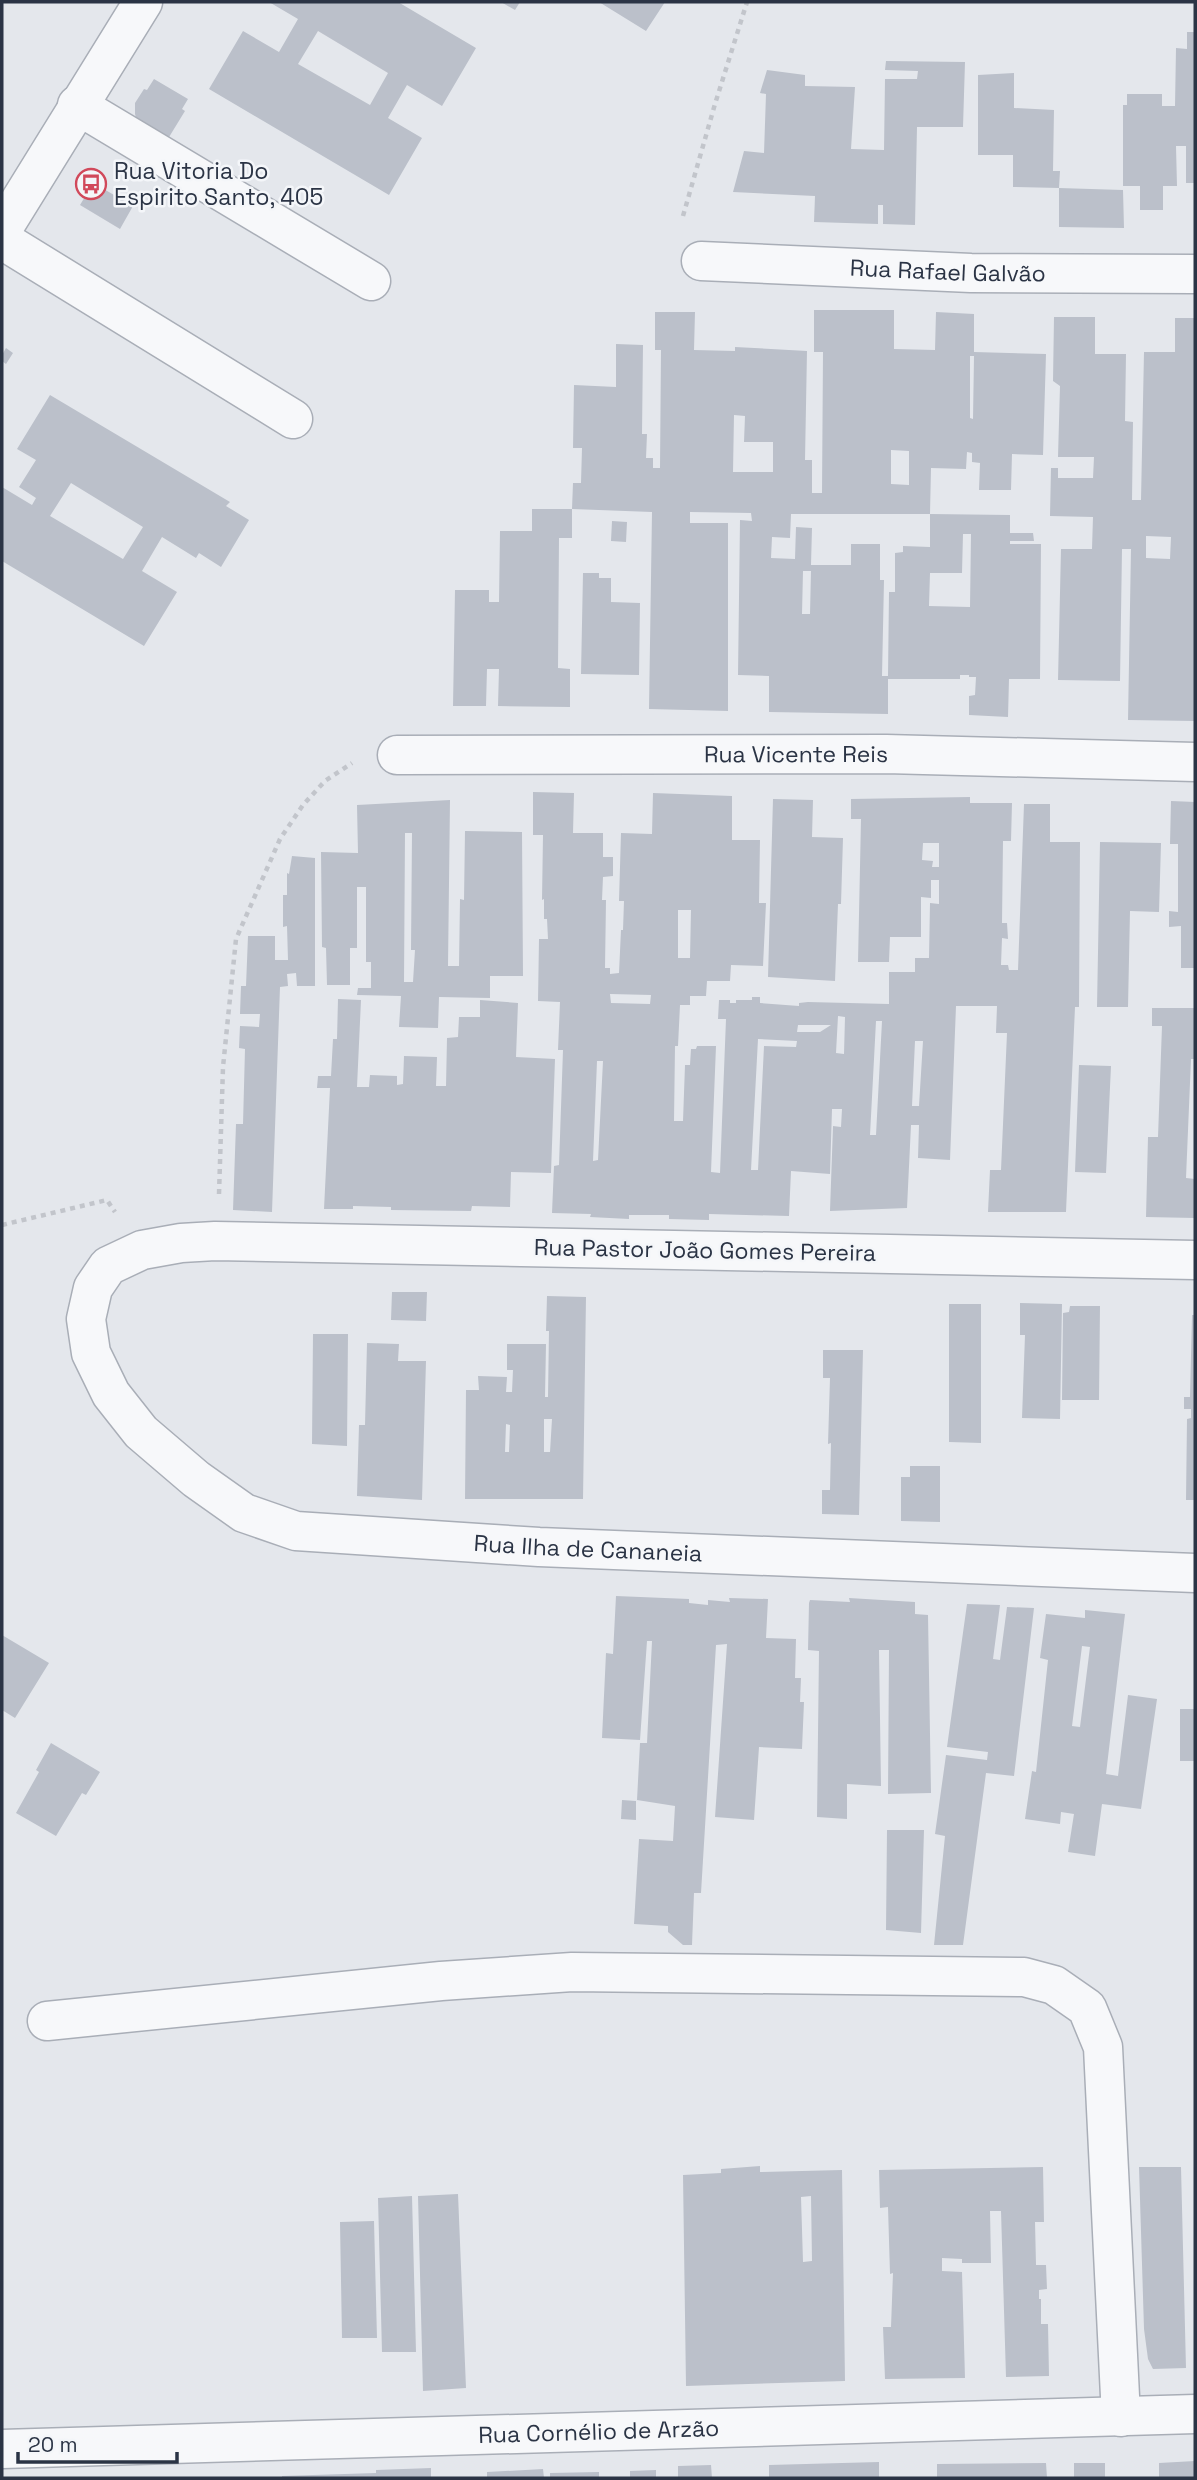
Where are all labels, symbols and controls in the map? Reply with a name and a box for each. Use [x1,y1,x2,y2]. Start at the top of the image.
place label: Rua Vitoria Do Espirito Santo, 405 [114,156,323,212]
bus stop icon: Rua Vitoria Do Espirito Santo, 405 [74,167,108,201]
street label: Rua Rafael Galvão [849,253,1046,288]
street label: Rua Vicente Reis [704,739,888,769]
street label: Rua Pastor João Gomes Pereira [534,1232,876,1268]
street label: Rua Ilha de Cananeia [473,1528,703,1568]
street label: Rua Cornélio de Arzão [478,2413,720,2450]
scale bar [18,2420,177,2464]
text: 20 m [28,2431,78,2458]

